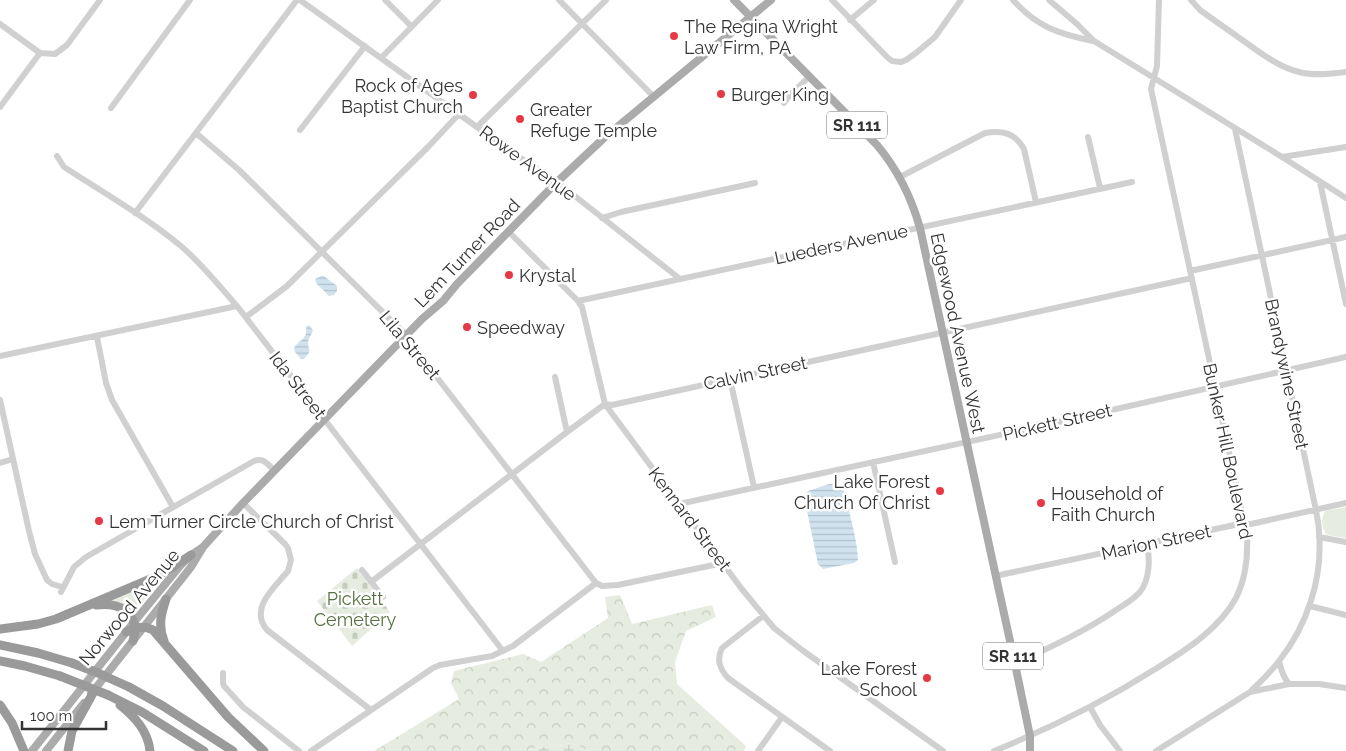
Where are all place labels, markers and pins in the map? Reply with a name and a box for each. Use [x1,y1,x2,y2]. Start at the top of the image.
place label: The Regina Wright Law Firm, PA [684,16,838,58]
marker: The Regina Wright Law Firm, PA [668,30,680,42]
place label: Rock of Ages Baptist Church [341,75,463,117]
place label: Burger King [731,84,829,105]
marker: Burger King [715,88,727,100]
marker: Rock of Ages Baptist Church [467,89,479,101]
place label: Greater Refuge Temple [530,99,657,141]
marker: Greater Refuge Temple [514,113,526,125]
place label: Krystal [519,265,576,286]
marker: Krystal [503,269,515,281]
place label: Speedway [477,317,565,338]
marker: Speedway [461,321,473,333]
place label: Lake Forest Church Of Christ [794,471,930,513]
place label: Household of Faith Church [1051,483,1164,525]
marker: Lake Forest Church Of Christ [934,485,946,497]
marker: Household of Faith Church [1035,497,1047,509]
place label: Lem Turner Circle Church of Christ [109,511,394,532]
marker: Lem Turner Circle Church of Christ [93,515,105,527]
place label: Lake Forest School [820,658,917,700]
marker: Lake Forest School [921,672,933,684]

